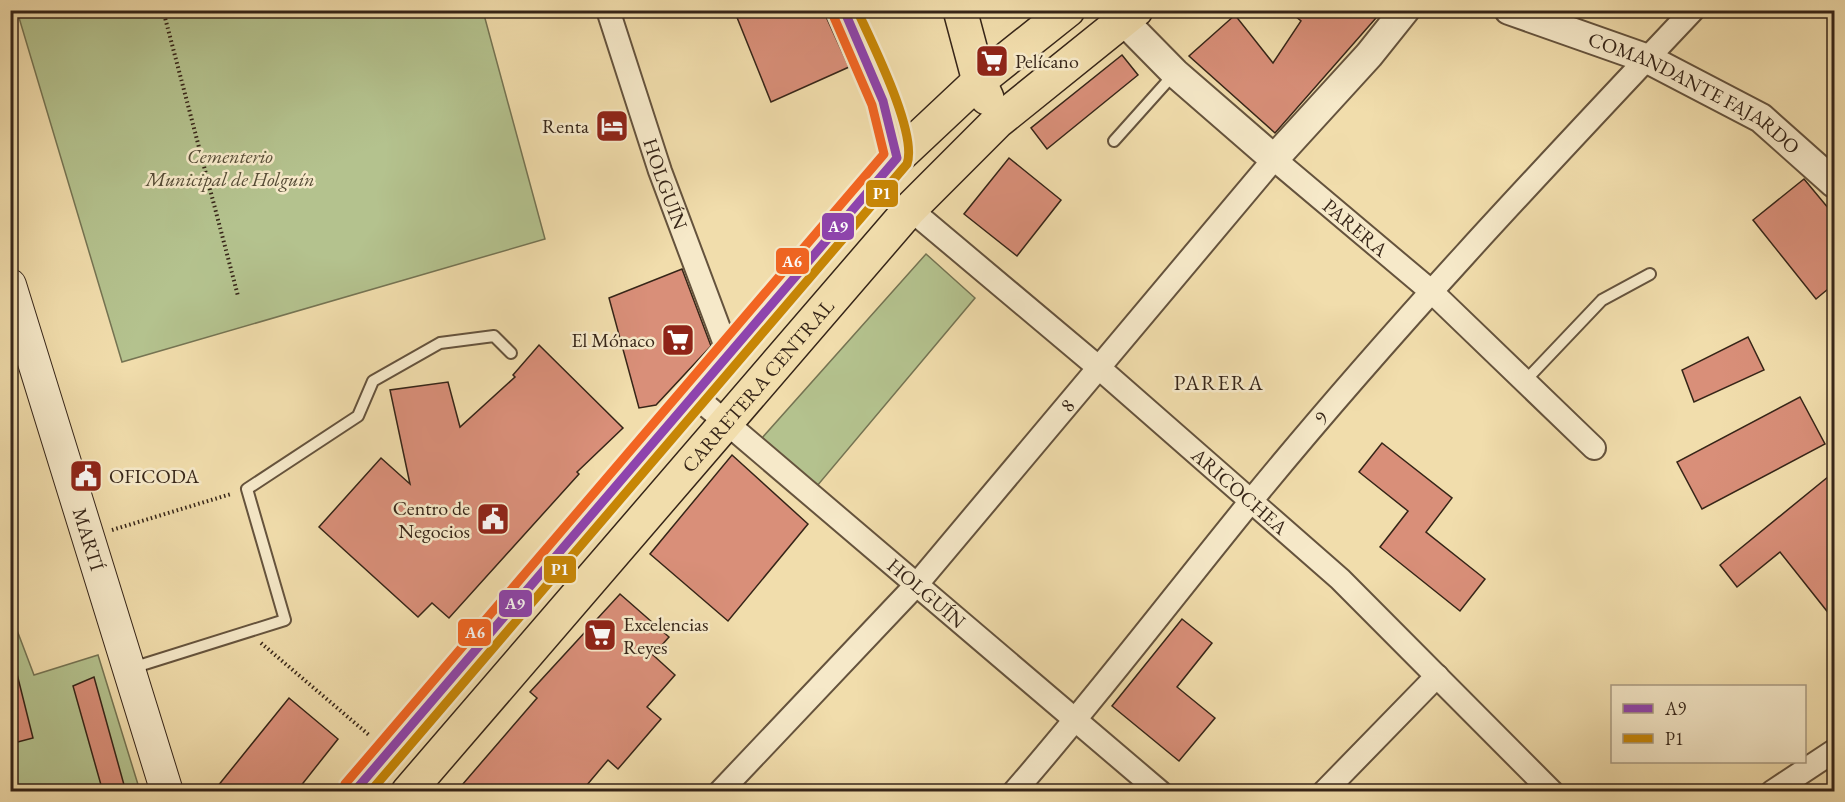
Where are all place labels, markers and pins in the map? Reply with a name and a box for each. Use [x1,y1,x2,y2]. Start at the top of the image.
supermarket icon: Pelícano [974,43,1010,79]
place label: Pelícano [1015,48,1079,74]
hotel icon: Renta [594,108,630,144]
place label: Renta [542,113,589,139]
supermarket icon: El Mónaco [660,322,696,358]
place label: El Mónaco [571,327,655,353]
public building icon: OFICODA [68,458,104,494]
place label: OFICODA [109,463,199,489]
place label: Centro de Negocios [393,495,470,544]
public building icon: Centro de Negocios [475,501,511,537]
place label: Excelencias Reyes [623,611,709,660]
supermarket icon: Excelencias Reyes [582,617,618,653]

